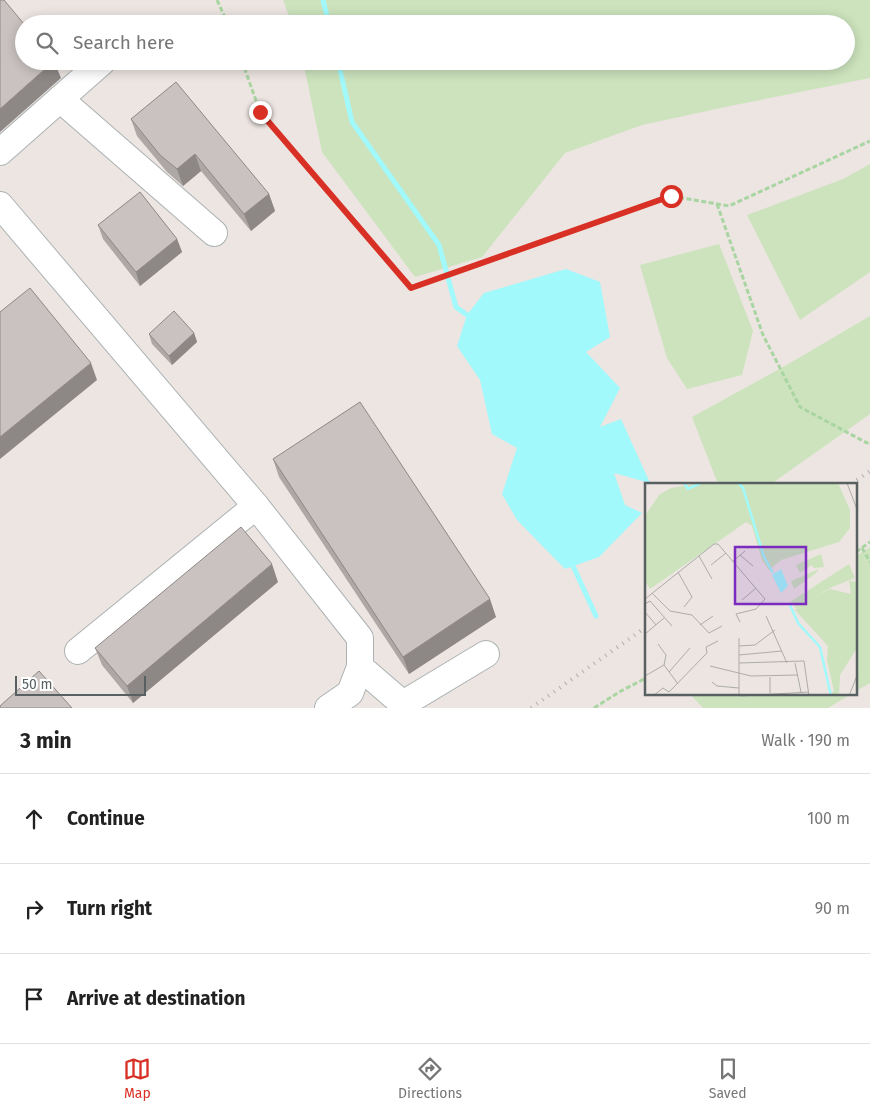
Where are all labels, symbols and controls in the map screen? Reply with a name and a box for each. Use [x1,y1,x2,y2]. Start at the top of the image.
search box [15,15,855,70]
icon: search [33,29,61,57]
text: Search here [73,31,174,54]
route end [249,101,272,124]
route start [660,185,683,208]
inset map [645,483,858,696]
scale bar [15,673,146,696]
text: 50 m [22,676,53,693]
text: 3 min [20,728,72,754]
text: Walk · 190 m [761,731,850,750]
icon: ahead [20,805,48,833]
text: Continue [67,807,145,830]
text: 100 m [807,809,850,828]
icon: right [20,895,48,923]
text: Turn right [67,897,152,920]
text: 90 m [815,899,850,918]
icon: arrive [20,985,48,1013]
text: Arrive at destination [67,987,246,1010]
tab: Map [123,1055,151,1102]
tab: Directions [398,1055,462,1102]
tab: Saved [709,1055,747,1102]

